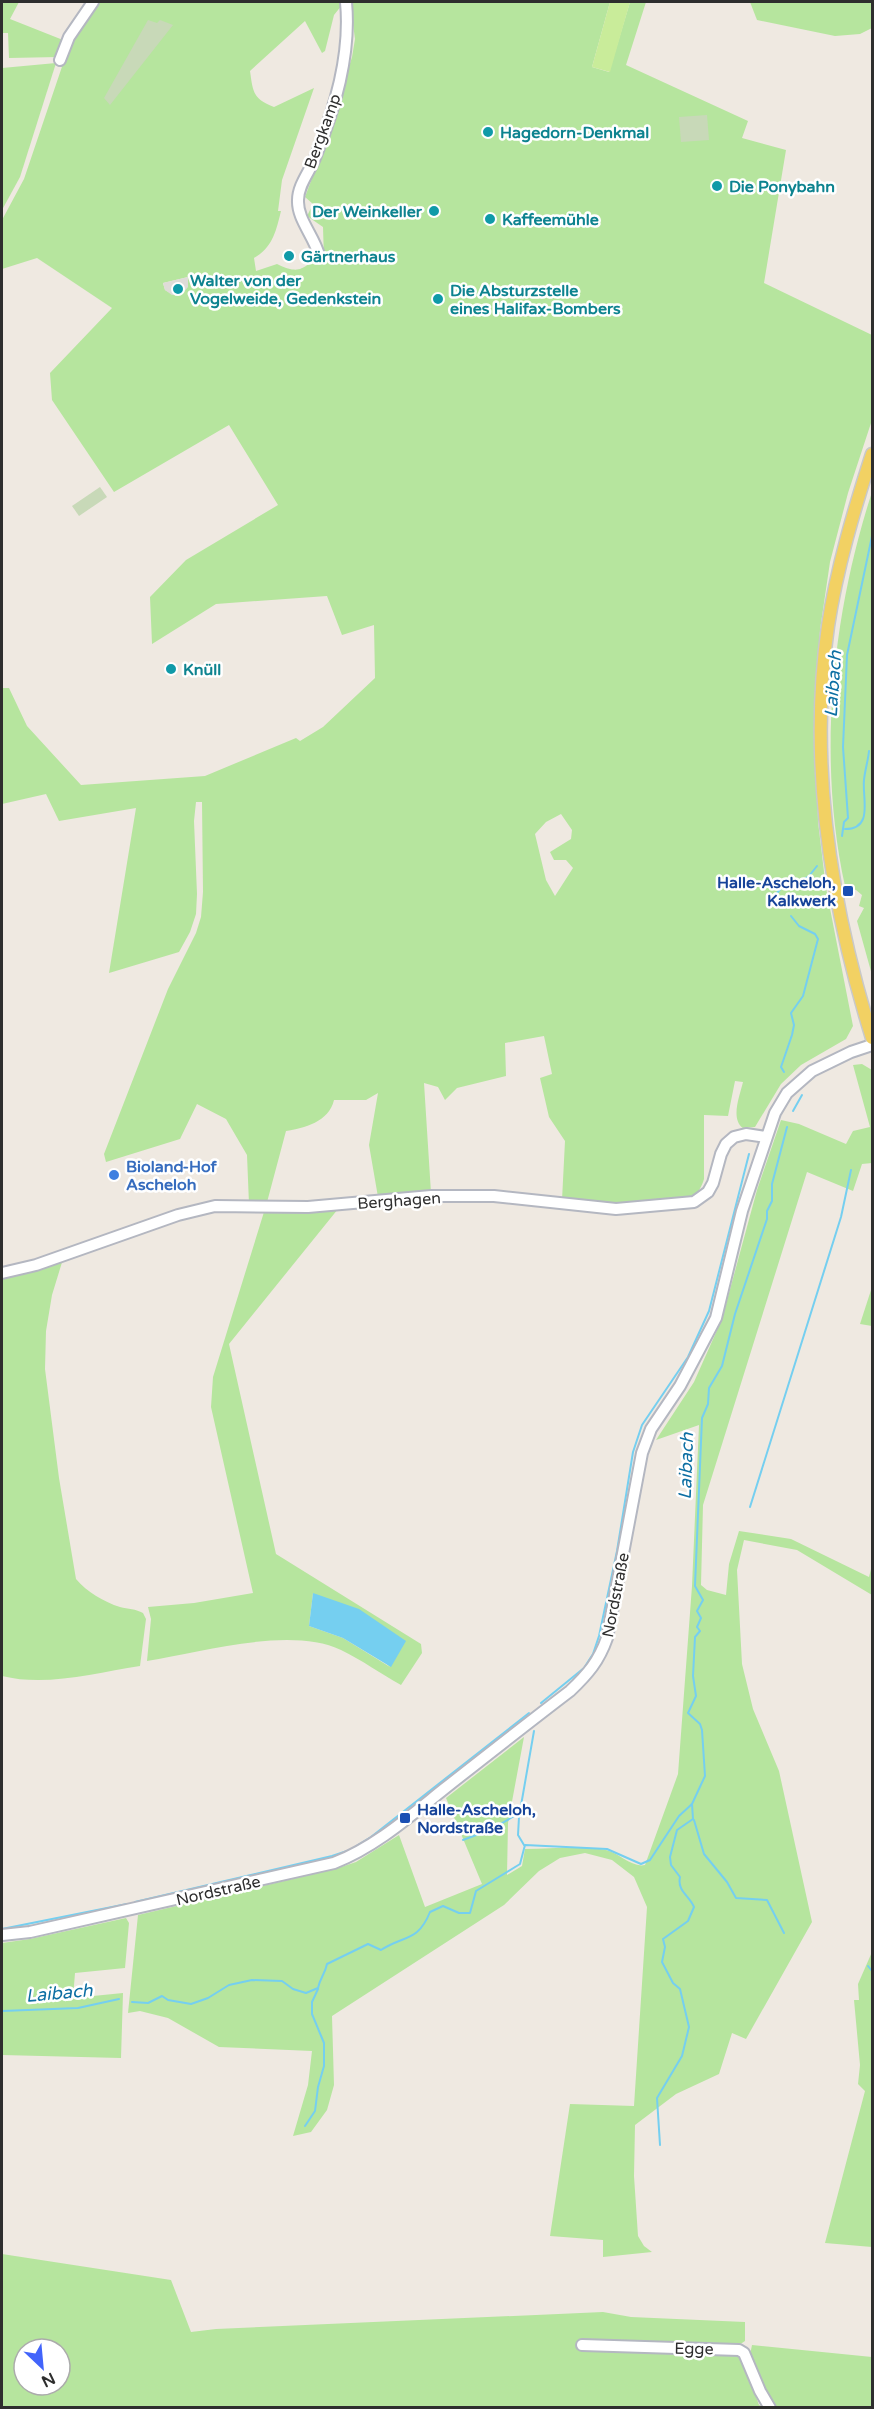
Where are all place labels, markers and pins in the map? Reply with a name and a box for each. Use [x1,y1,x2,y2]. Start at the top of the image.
place label: Hagedorn-Denkmal [500,123,649,143]
marker: Hagedorn-Denkmal [481,125,495,139]
place label: Die Ponybahn [729,177,835,197]
marker: Die Ponybahn [710,179,724,193]
place label: Der Weinkeller [312,202,423,222]
marker: Der Weinkeller [427,204,441,218]
place label: Kaffeemühle [502,210,599,230]
marker: Kaffeemühle [483,212,497,226]
place label: Gärtnerhaus [301,247,396,267]
marker: Gärtnerhaus [282,249,296,263]
place label: Walter von der Vogelweide, Gedenkstein [190,271,381,309]
place label: Die Absturzstelle eines Halifax-Bombers [450,281,621,319]
marker: Walter von der Vogelweide, Gedenkstein [171,282,185,296]
marker: Die Absturzstelle eines Halifax-Bombers [431,292,445,306]
place label: Knüll [183,660,221,680]
marker: Knüll [164,662,178,676]
place label: Halle-Ascheloh, Kalkwerk [717,873,836,911]
marker: Halle-Ascheloh, Kalkwerk [841,884,855,898]
place label: Bioland-Hof Ascheloh [126,1157,218,1195]
marker: Bioland-Hof Ascheloh [107,1168,121,1182]
place label: Halle-Ascheloh, Nordstraße [417,1800,536,1838]
marker: Halle-Ascheloh, Nordstraße [398,1811,412,1825]

